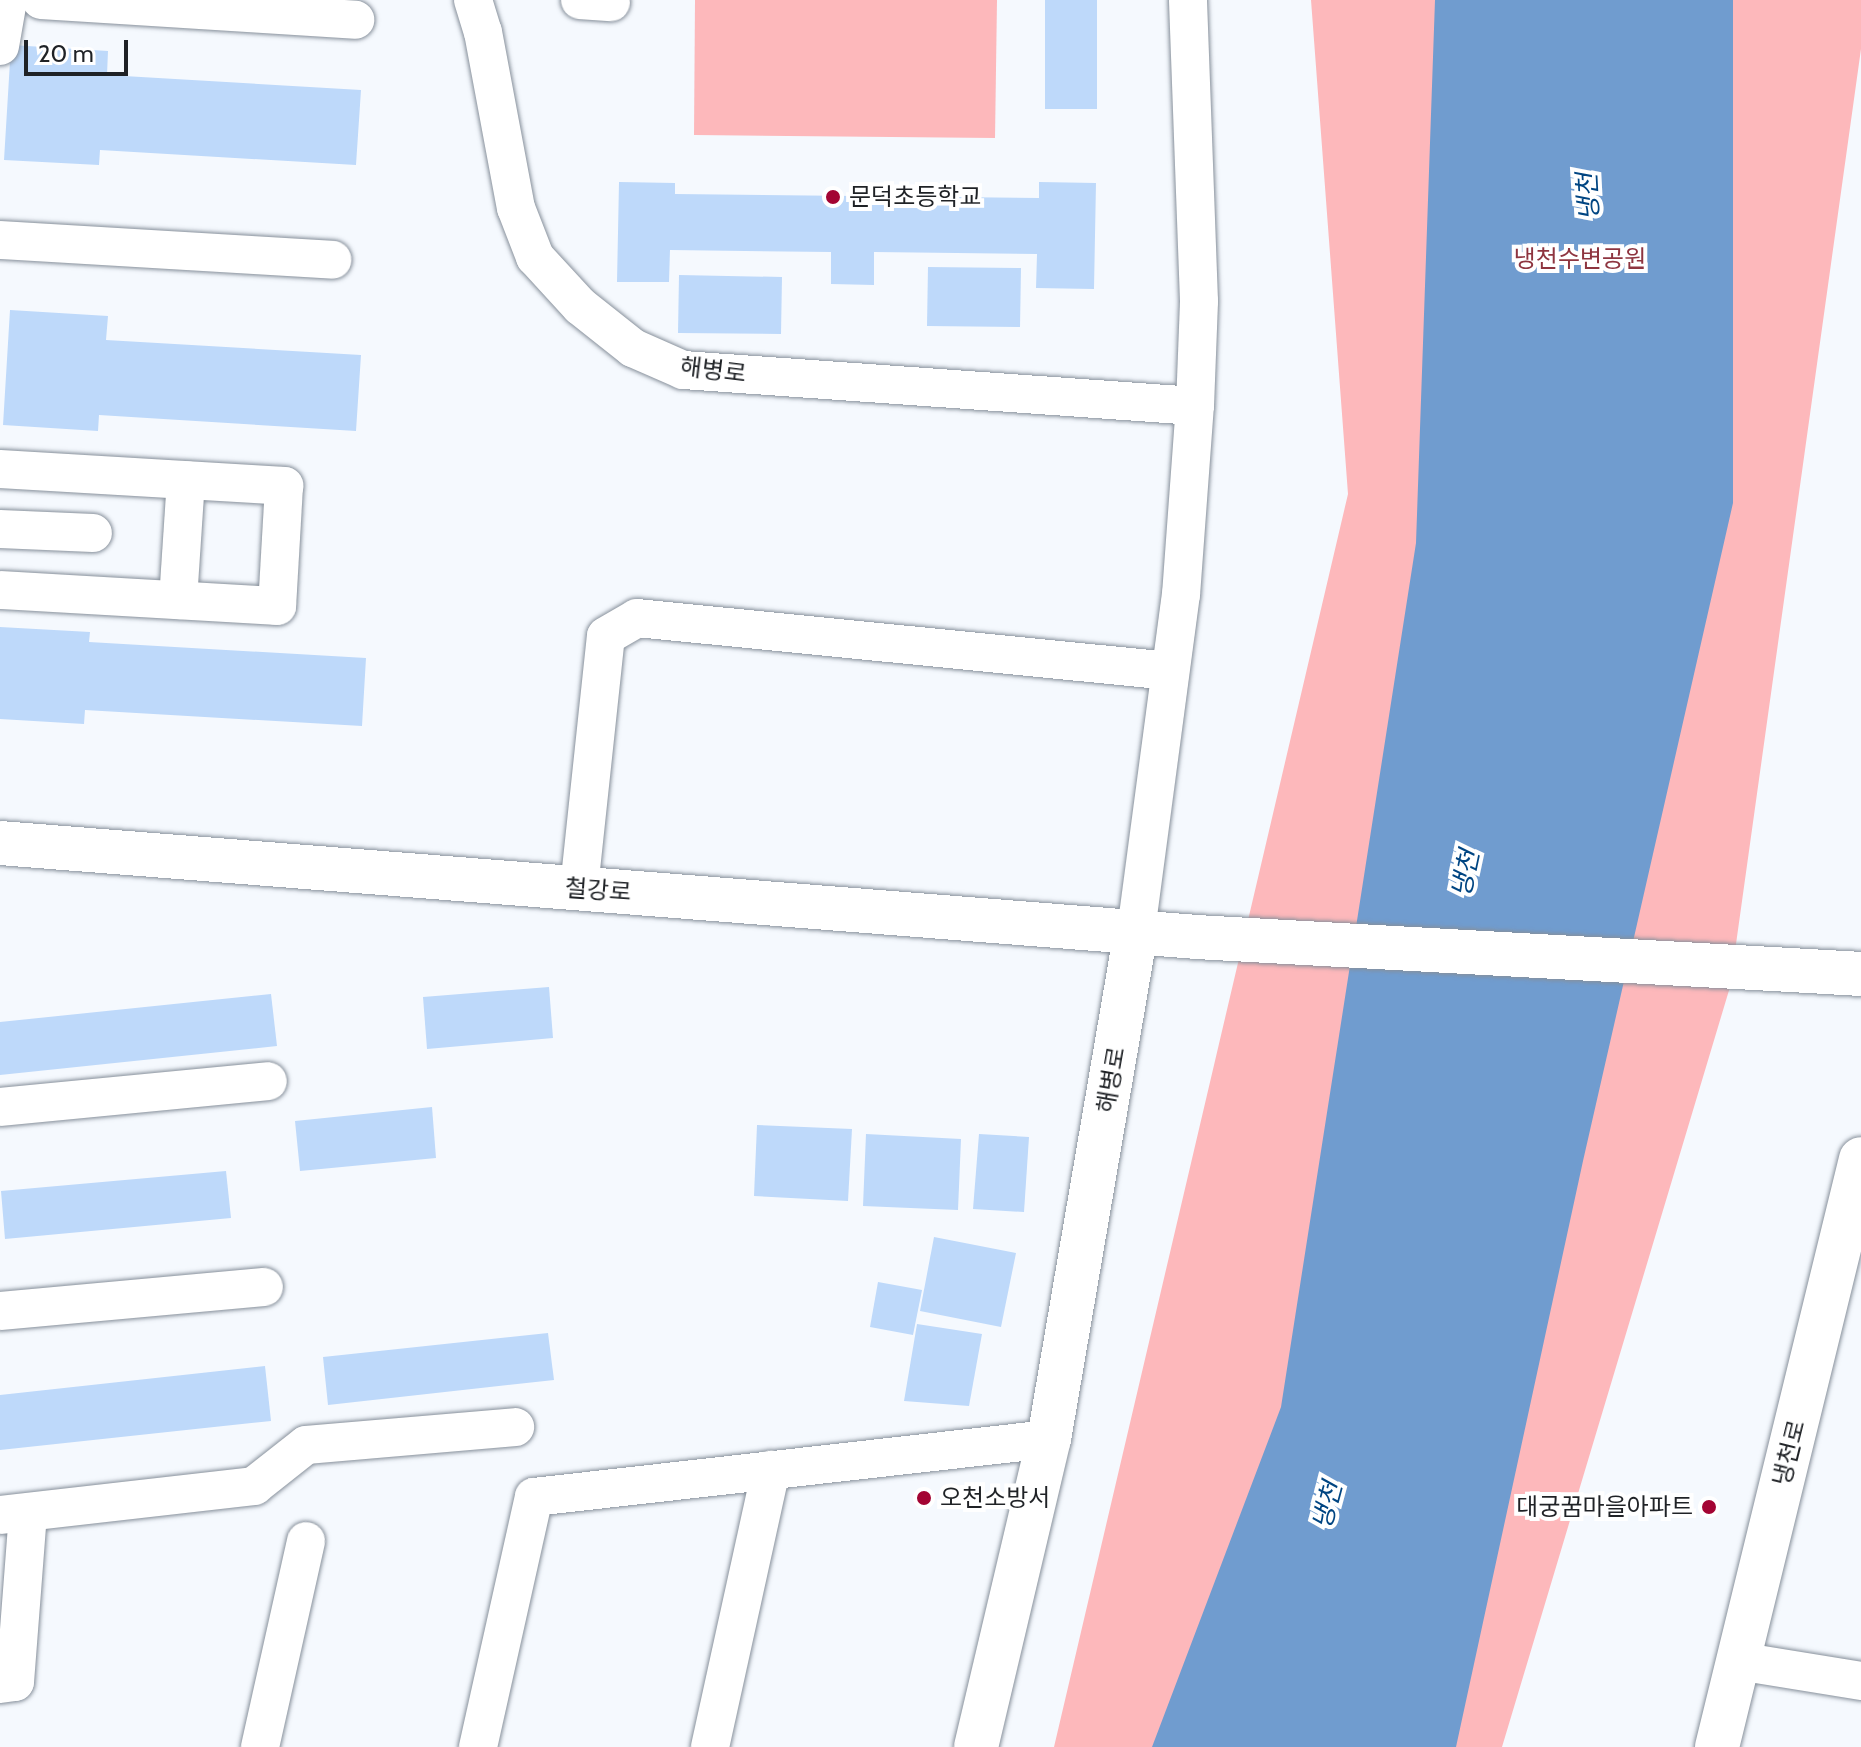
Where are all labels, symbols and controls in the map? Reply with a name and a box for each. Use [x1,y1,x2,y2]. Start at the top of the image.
scale bar [28,24,132,74]
text: 20 m [38,39,94,68]
water label: 냉천 [1572,172,1606,222]
place label: 문덕초등학교 [849,183,981,211]
marker: 문덕초등학교 [824,188,842,206]
park label: 냉천수변공원 [1514,245,1646,273]
street label: 해병로 [678,352,748,388]
water label: 냉천 [1446,847,1486,901]
street label: 철강로 [564,873,632,907]
street label: 해병로 [1091,1045,1131,1115]
street label: 냉천로 [1767,1417,1811,1489]
water label: 냉천 [1307,1479,1349,1533]
place label: 오천소방서 [940,1484,1050,1512]
marker: 오천소방서 [915,1489,933,1507]
place label: 대궁꿈마을아파트 [1516,1493,1693,1521]
marker: 대궁꿈마을아파트 [1700,1498,1718,1516]

